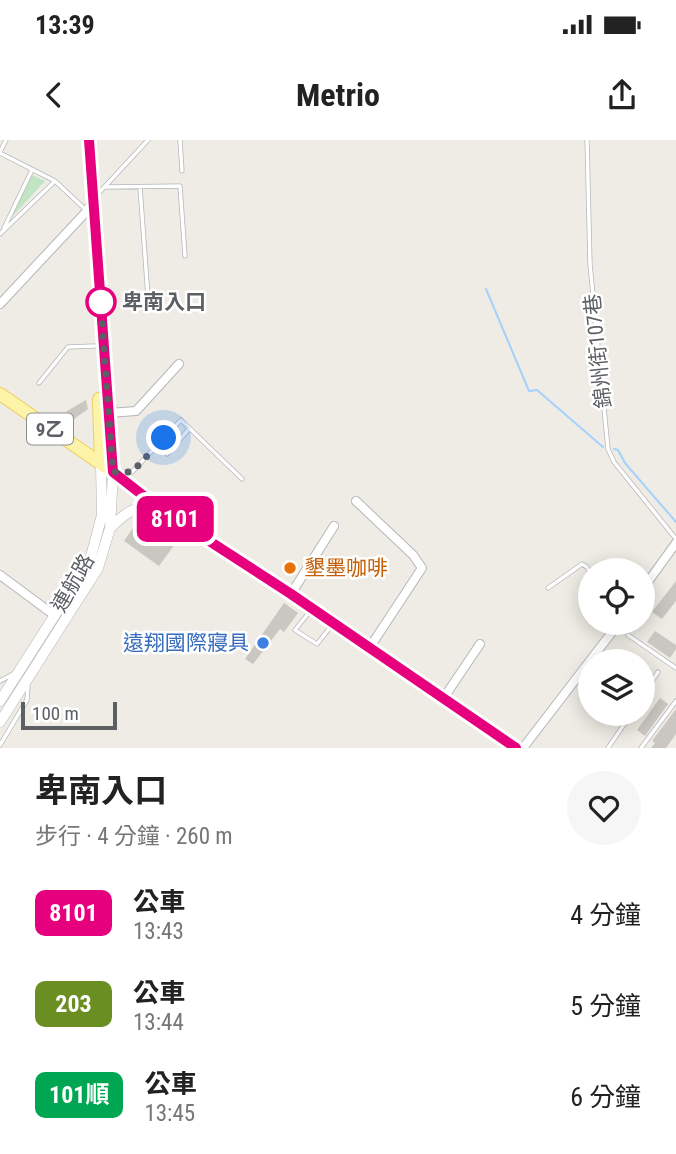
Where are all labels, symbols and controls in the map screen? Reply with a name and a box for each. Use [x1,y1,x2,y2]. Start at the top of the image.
text: 13:39 [35,10,95,40]
icon: back [35,76,73,114]
text: Metrio [296,76,380,114]
icon: share [603,76,641,114]
marker: 卑南入口 [86,287,116,317]
place label: 卑南入口 [122,290,206,314]
street label: 錦州街107巷 [580,293,616,409]
road number: 9乙 [27,414,73,444]
your location [146,420,181,455]
line badge: 8101 [126,496,224,542]
text: 8101 [151,505,199,533]
street label: 連航路 [47,550,99,616]
place label: 墾墨咖啡 [304,556,388,580]
map controls [578,558,655,726]
button: locate [578,558,655,635]
marker: 墾墨咖啡 [282,560,298,576]
place label: 遠翔國際寢具 [123,631,249,655]
marker: 遠翔國際寢具 [255,635,271,651]
button: layers [578,649,655,726]
scale bar [21,699,117,731]
text: 100 m [32,702,79,725]
text: 卑南入口 [35,771,167,810]
button: heart [567,771,641,845]
text: 步行 · 4 分鐘 · 260 m [35,823,233,850]
text: 公車 [133,887,185,917]
text: 8101 [49,899,98,927]
text: 4 分鐘 [570,900,641,930]
text: 13:43 [133,918,184,945]
text: 公車 [133,978,185,1008]
text: 203 [55,990,92,1018]
text: 5 分鐘 [570,991,641,1021]
text: 13:44 [133,1009,184,1036]
text: 公車 [144,1069,196,1099]
text: 101順 [49,1081,109,1109]
text: 6 分鐘 [570,1082,641,1112]
text: 13:45 [144,1100,195,1127]

